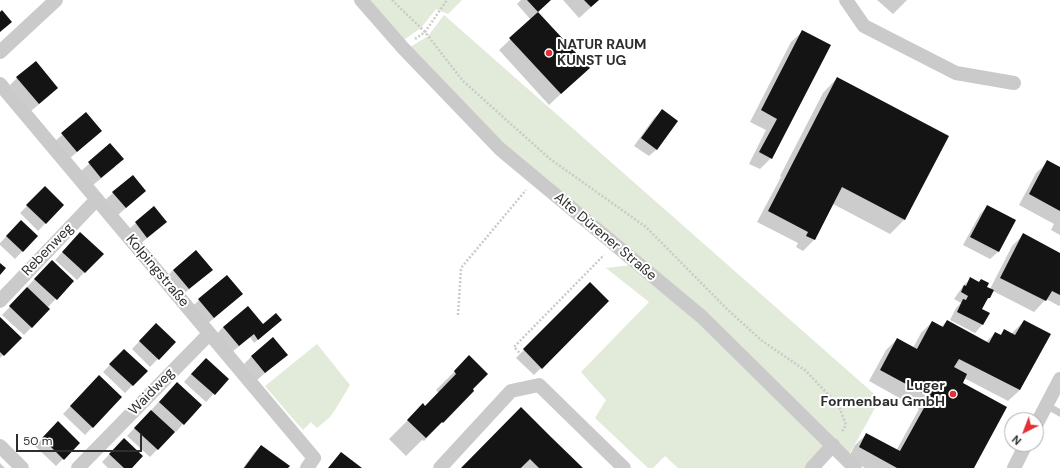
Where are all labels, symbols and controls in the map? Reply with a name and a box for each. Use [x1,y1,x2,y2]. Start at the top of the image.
place label: NATUR RAUM KUNST UG [557,37,647,70]
marker: NATUR RAUM KUNST UG [544,48,554,58]
street label: Alte Dürener Straße [550,189,660,285]
street label: Rebenweg [19,220,77,280]
street label: Kolpingstraße [122,231,192,311]
street label: Waidweg [126,365,178,419]
place label: Luger Formenbau GmbH [821,378,945,410]
marker: Luger Formenbau GmbH [948,389,958,399]
north arrow [1004,412,1044,452]
scale bar [18,426,144,452]
text: N [1009,432,1024,448]
text: 50 m [23,433,52,449]

